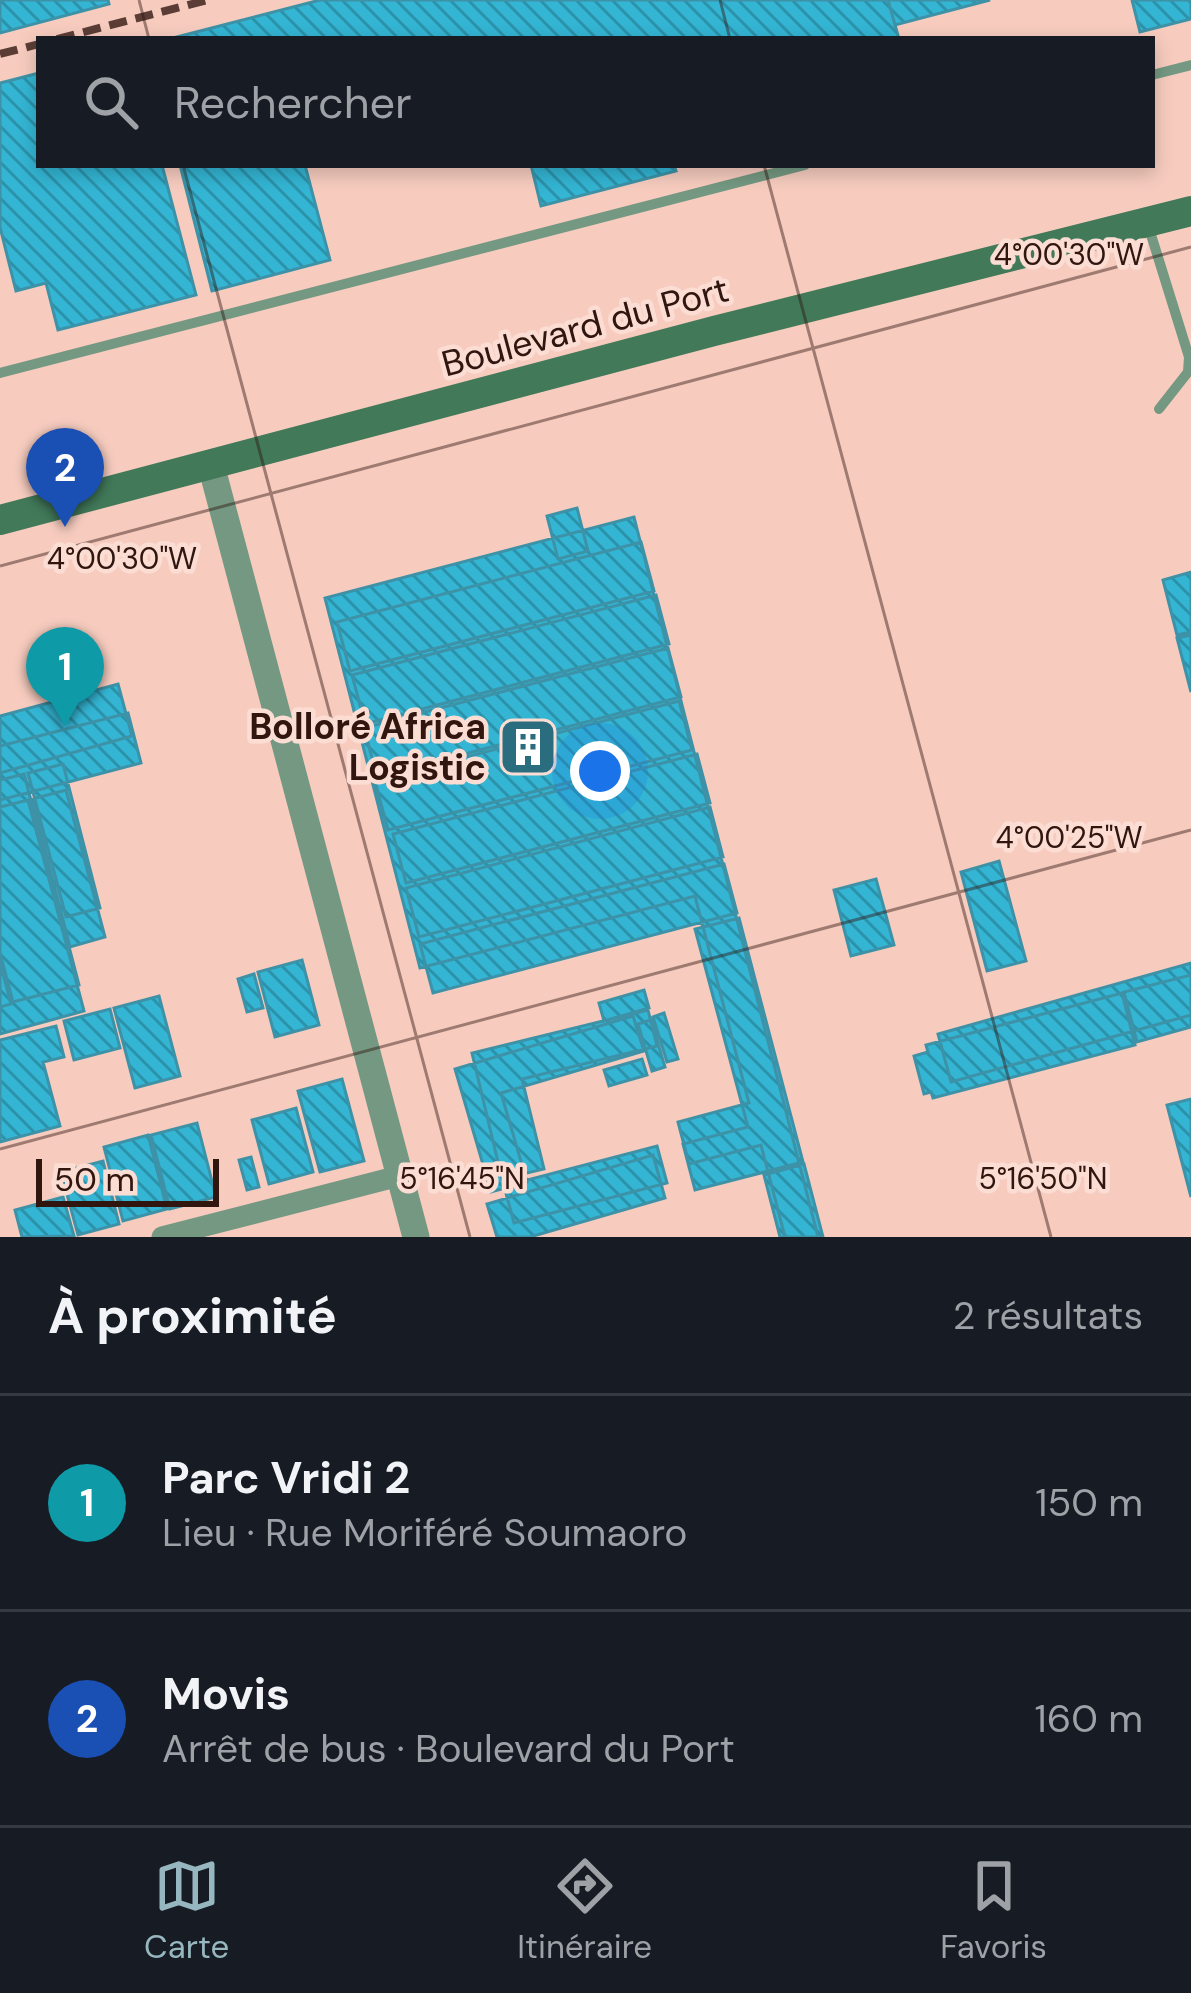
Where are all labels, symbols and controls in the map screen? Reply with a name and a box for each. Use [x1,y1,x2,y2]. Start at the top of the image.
search box [36,36,1155,168]
icon: search [78,69,144,135]
text: Rechercher [174,73,412,132]
text: 4°00'30"W [994,235,1144,274]
street label: Boulevard du Port [436,266,734,387]
pin: 2 [26,428,104,527]
text: 4°00'30"W [47,539,197,578]
pin: 1 [26,627,104,726]
place label: Bolloré Africa Logistic [249,703,486,791]
building icon: Bolloré Africa Logistic [497,716,559,778]
your location [570,741,630,801]
text: 4°00'25"W [995,818,1143,857]
scale bar [36,1153,219,1206]
text: 50 m [54,1158,135,1201]
text: 5°16'45"N [399,1159,525,1198]
text: 5°16'50"N [979,1159,1107,1198]
text: À proximité [48,1282,337,1349]
text: 2 résultats [953,1290,1143,1341]
text: Parc Vridi 2 [162,1448,410,1507]
text: 1 [80,1477,94,1528]
text: 150 m [1035,1477,1143,1528]
text: Lieu · Rue Moriféré Soumaoro [162,1507,688,1558]
text: Movis [162,1664,290,1723]
text: 2 [76,1693,98,1744]
text: 160 m [1035,1693,1143,1744]
text: Arrêt de bus · Boulevard du Port [162,1723,735,1774]
tab: Carte [144,1853,229,1968]
tab: Itinéraire [517,1853,652,1968]
tab: Favoris [940,1853,1047,1968]

